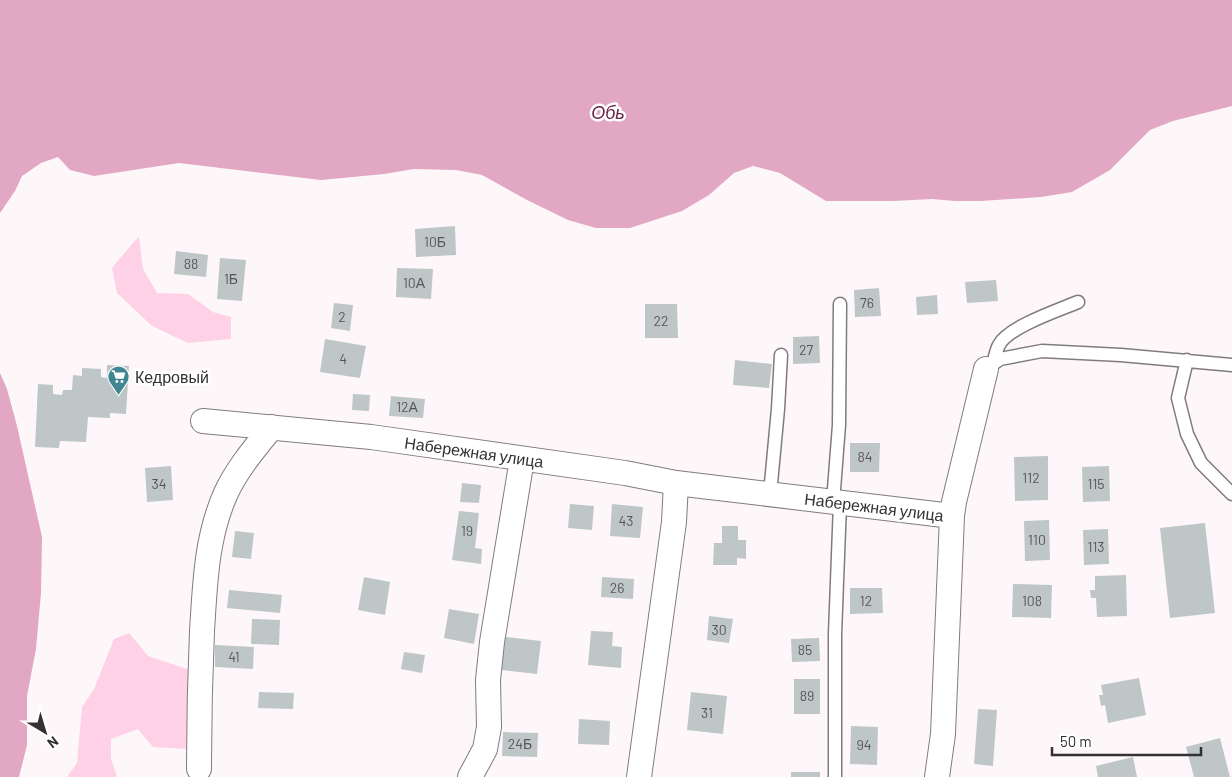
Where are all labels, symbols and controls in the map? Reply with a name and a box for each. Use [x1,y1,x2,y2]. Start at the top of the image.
water label: Обь [591,101,625,123]
house number: 10Б [424,233,446,250]
house number: 88 [184,255,198,272]
house number: 1Б [224,270,238,287]
house number: 10А [403,274,426,291]
house number: 76 [860,294,874,311]
house number: 2 [338,308,346,325]
house number: 22 [653,312,669,329]
house number: 27 [799,341,813,358]
house number: 4 [339,350,347,367]
supermarket icon: Кедровый [107,365,131,396]
place label: Кедровый [135,367,209,386]
house number: 12А [396,398,419,415]
street label: Набережная улица [403,432,545,471]
house number: 84 [857,448,873,465]
house number: 112 [1022,469,1040,486]
house number: 34 [152,475,166,492]
house number: 115 [1087,475,1105,492]
street label: Набережная улица [803,489,945,524]
house number: 43 [619,512,633,529]
house number: 19 [461,522,473,539]
house number: 110 [1028,531,1046,548]
house number: 113 [1087,538,1105,555]
house number: 26 [610,579,624,596]
house number: 12 [860,592,872,609]
house number: 108 [1022,592,1042,609]
house number: 30 [711,621,727,638]
house number: 85 [798,641,812,658]
house number: 41 [228,648,240,665]
house number: 89 [800,687,814,704]
house number: 31 [701,704,713,721]
north arrow [20,707,70,757]
scale bar [1052,724,1201,756]
text: 50 m [1060,732,1092,750]
text: N [44,733,62,752]
house number: 24Б [508,735,532,752]
house number: 94 [856,736,872,753]

